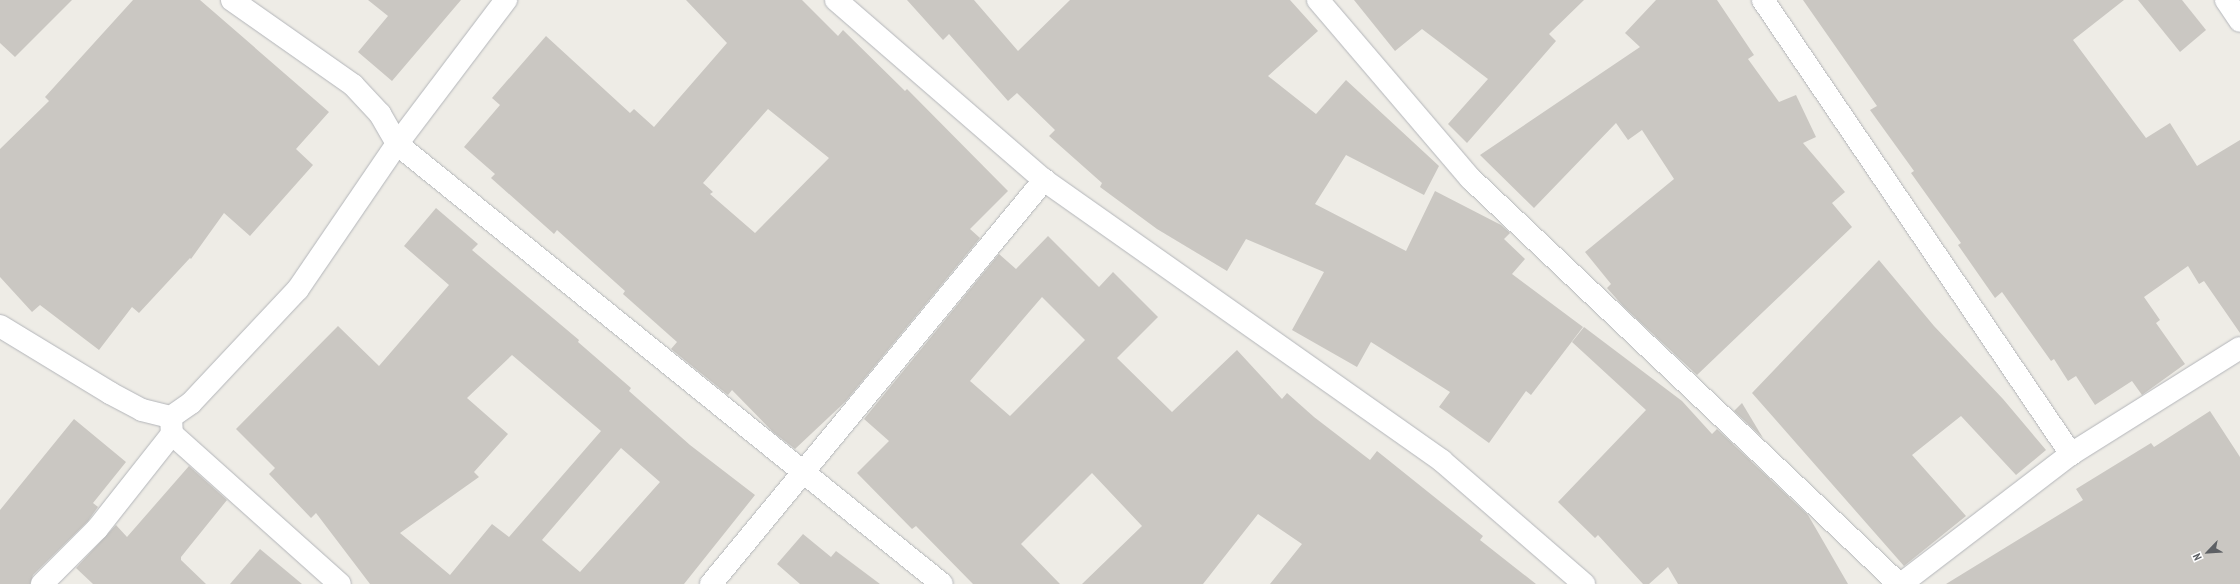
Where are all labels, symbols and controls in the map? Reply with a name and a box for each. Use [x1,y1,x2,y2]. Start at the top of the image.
north arrow [2188,532,2228,572]
text: N [2190,551,2205,563]

